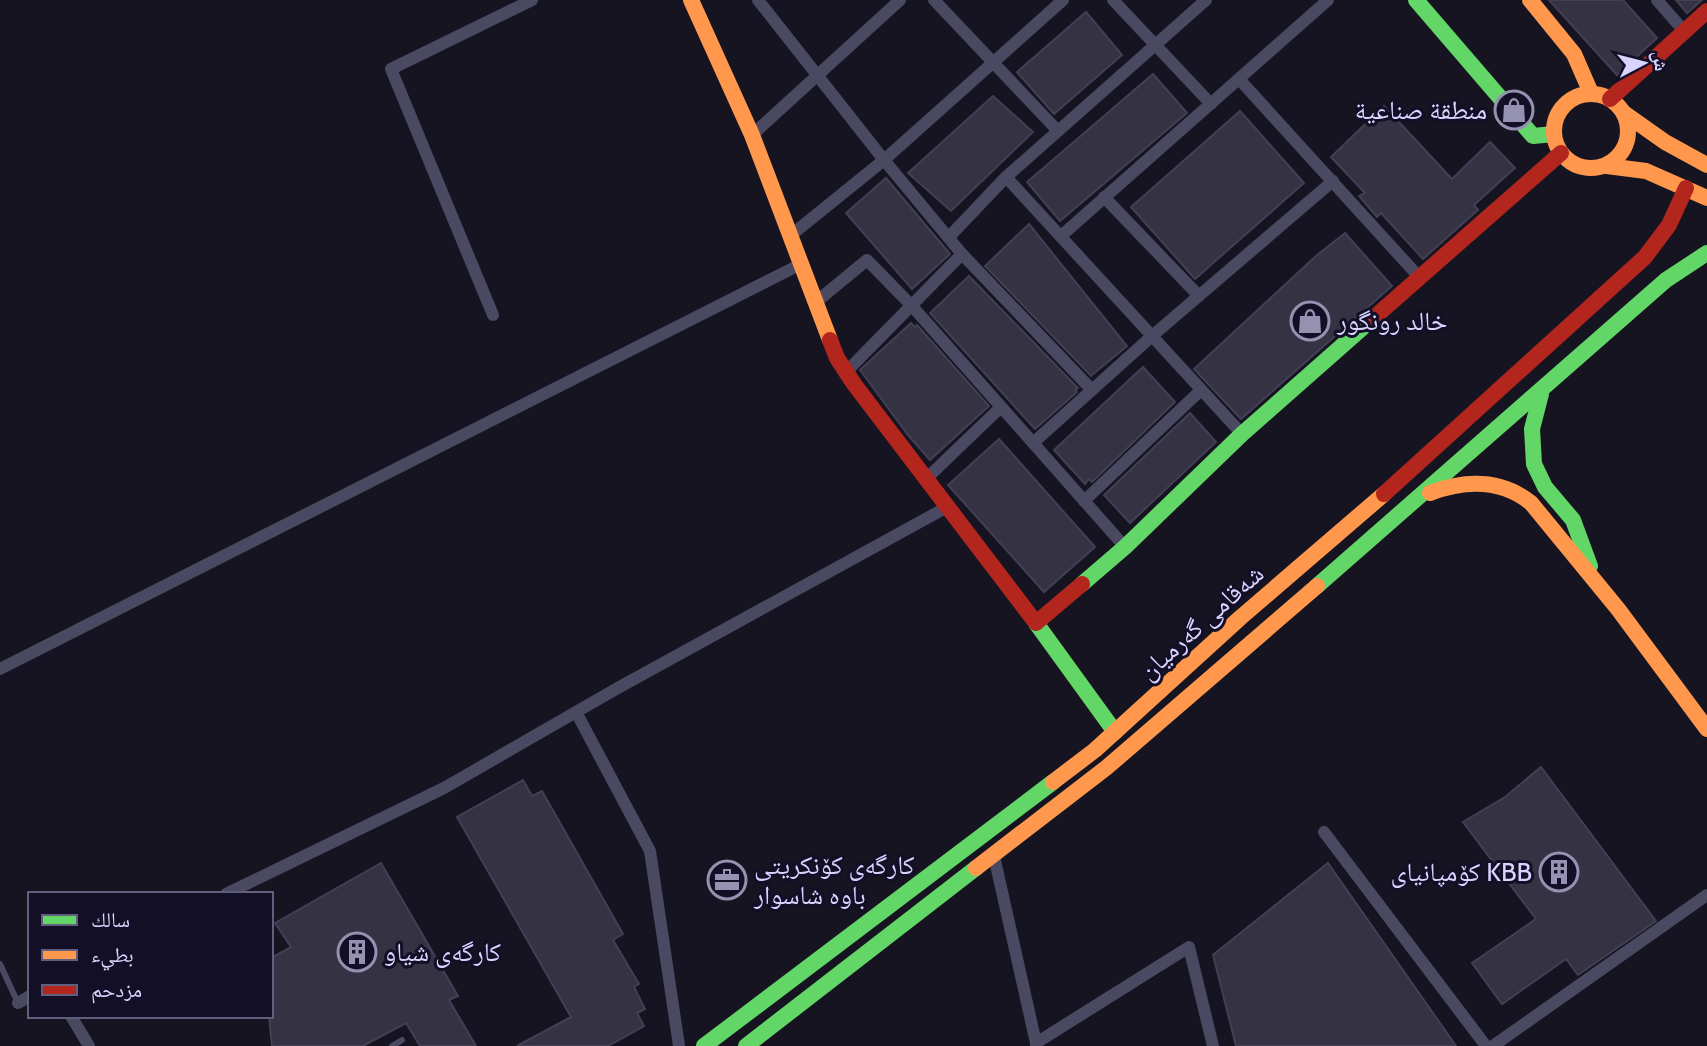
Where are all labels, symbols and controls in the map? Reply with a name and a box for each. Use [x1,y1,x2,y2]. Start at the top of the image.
north arrow [1609,28,1679,98]
text: ش [1648,50,1673,72]
shop icon: منطقة صناعية [1493,89,1535,131]
place label: منطقة صناعية [1355,94,1487,126]
shop icon: خالد رونگور [1289,300,1331,342]
place label: خالد رونگور [1336,305,1447,337]
street label: شەقامی گەرمیان [1132,557,1270,687]
place label: کارگەی کۆنکریتی باوە شاسوار [753,849,915,911]
building icon: کۆمپانیای KBB [1538,851,1580,893]
place label: کۆمپانیای KBB [1390,856,1532,888]
office icon: کارگەی کۆنکریتی باوە شاسوار [706,859,748,901]
legend [28,892,273,1018]
text: سالك [91,907,130,932]
building icon: کارگەی شیاو [336,931,378,973]
place label: کارگەی شیاو [384,936,501,968]
text: بطيء [91,942,134,971]
text: مزدحم [91,977,142,1004]

